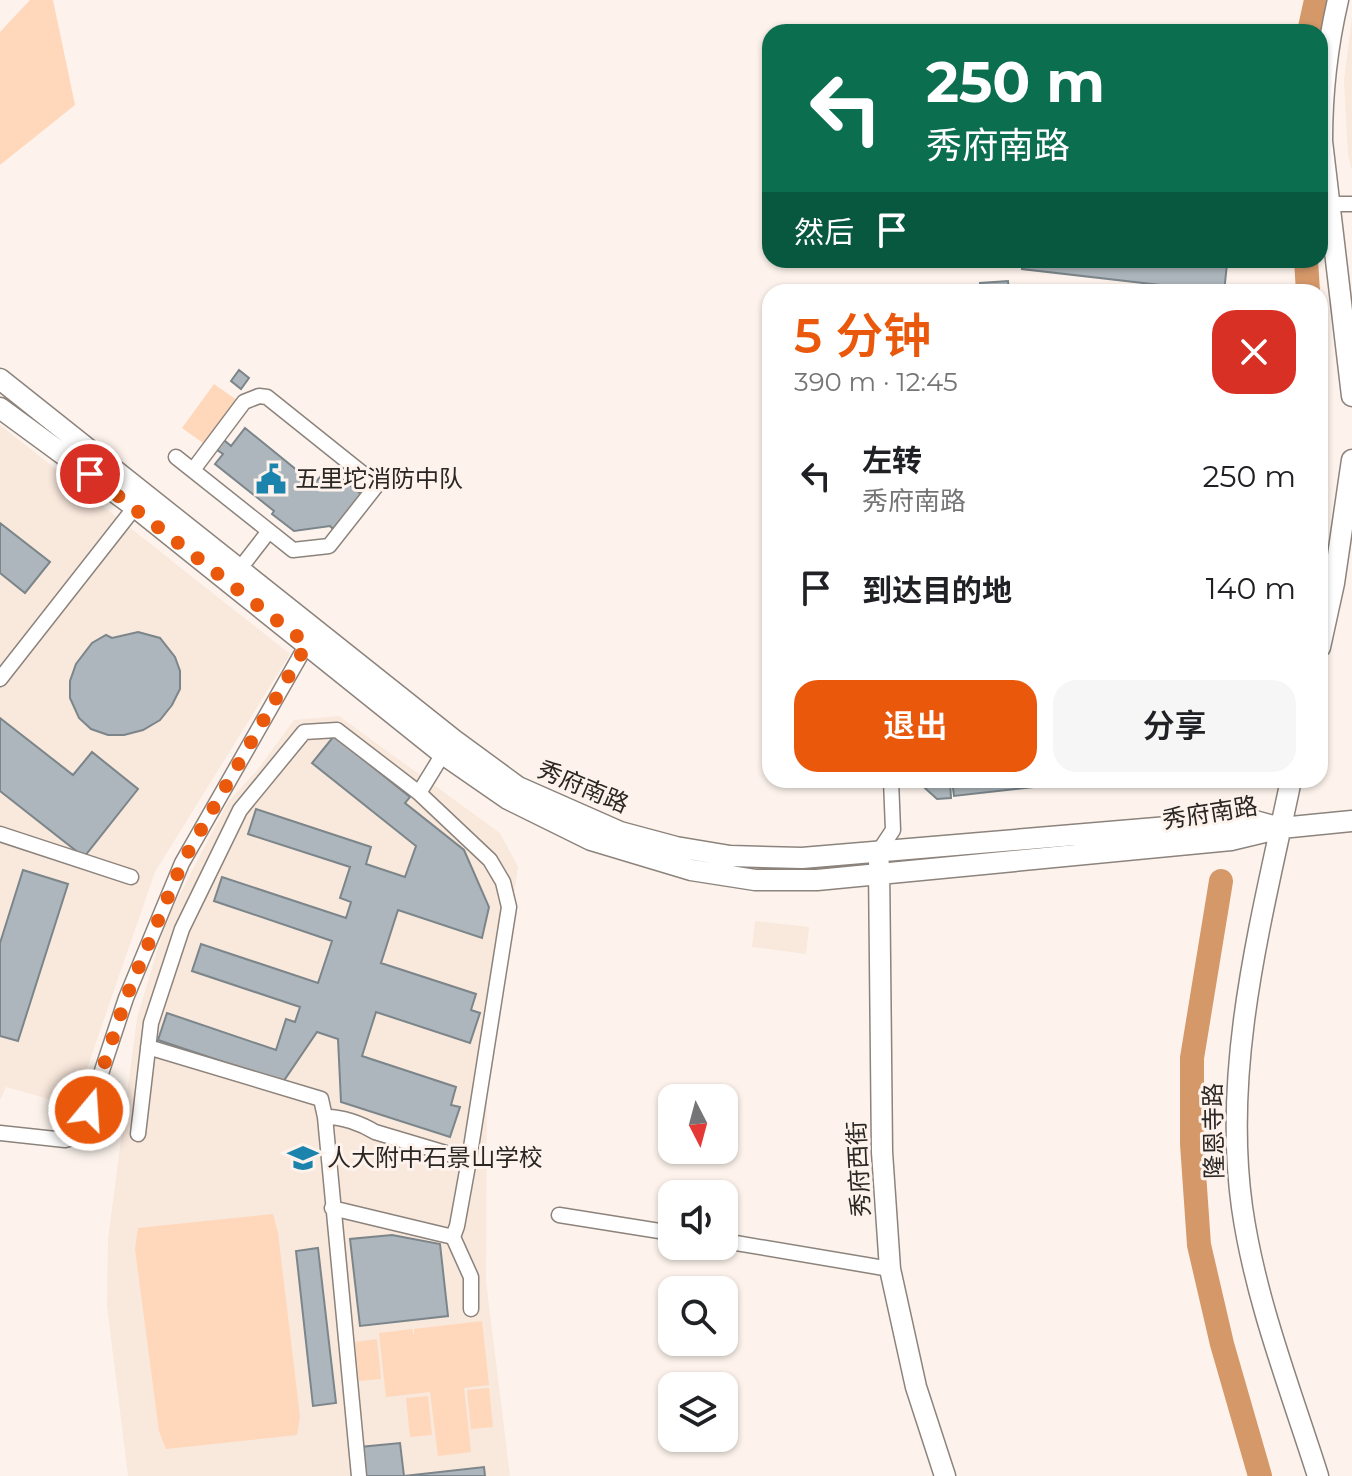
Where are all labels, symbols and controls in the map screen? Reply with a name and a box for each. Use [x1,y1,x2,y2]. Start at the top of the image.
text: 250 m [926,48,1105,116]
icon: left [794,56,898,160]
text: 秀府南路 [926,123,1070,167]
icon: arrive [870,208,914,252]
text: 然后 [794,214,854,251]
text: 5 分钟 [794,307,931,365]
button: close [1212,310,1296,394]
text: 390 m · 12:45 [794,366,958,398]
pin [56,440,124,508]
text: 左转 [862,442,922,479]
icon: arrive [68,452,112,496]
icon: left [794,454,838,498]
text: 250 m [1202,458,1296,495]
public building icon: 五里坨消防中队 [254,462,288,496]
place label: 五里坨消防中队 [295,464,463,493]
text: 秀府南路 [862,485,966,517]
icon: arrive [794,566,838,610]
text: 140 m [1206,570,1296,607]
text: 到达目的地 [862,572,1012,609]
button: 退出 [794,680,1037,772]
button: 分享 [1053,680,1296,772]
street label: 秀府南路 [533,754,633,819]
street label: 秀府南路 [1160,791,1260,834]
position arrow [47,1068,131,1152]
street label: 隆恩寺路 [1198,1083,1229,1179]
north arrow [658,1084,738,1164]
map controls [658,1084,738,1452]
street label: 秀府西街 [842,1120,875,1218]
school or university icon: 人大附中石景山学校 [286,1141,320,1175]
place label: 人大附中石景山学校 [327,1143,543,1172]
button: sound [658,1180,738,1260]
button: search [658,1276,738,1356]
button: layers [658,1372,738,1452]

